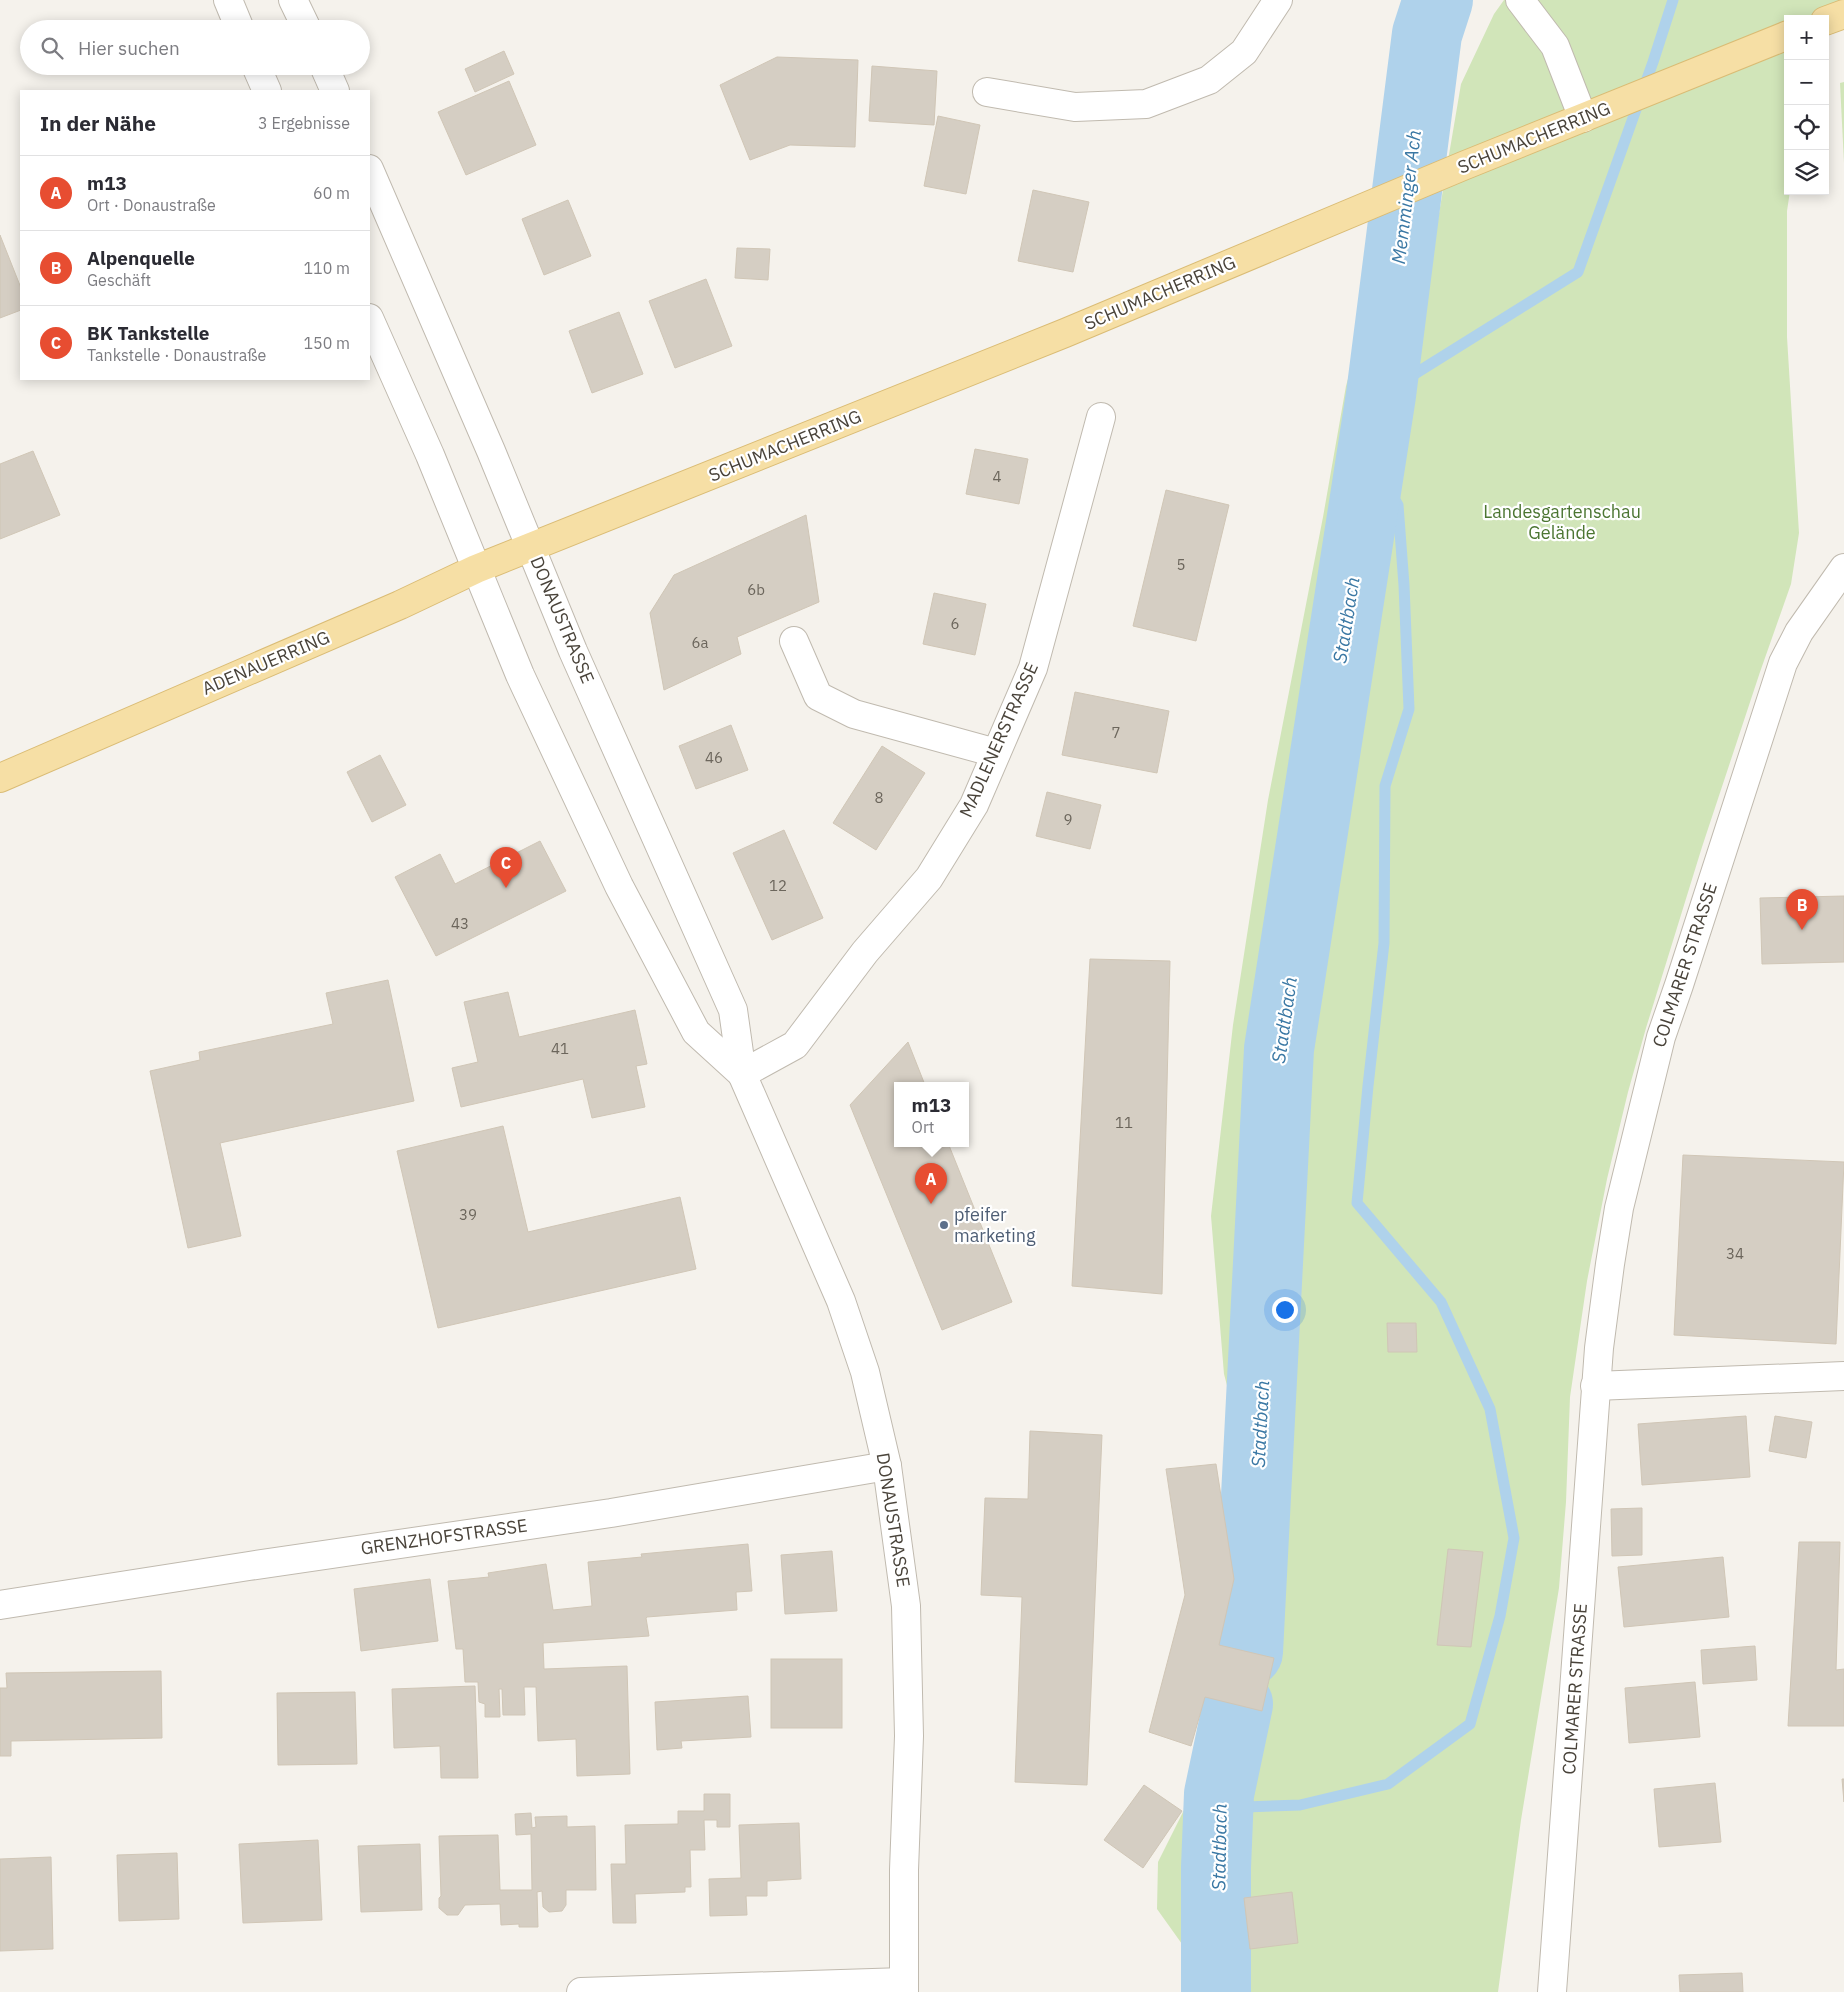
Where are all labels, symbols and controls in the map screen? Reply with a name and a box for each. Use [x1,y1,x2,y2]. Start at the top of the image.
map controls [1784,15,1829,195]
button: + [1784,15,1829,60]
search box [20,20,370,75]
icon: search [38,34,66,62]
text: Hier suchen [78,36,180,60]
button: − [1784,60,1829,105]
street label: SCHUMACHERRING [1454,96,1613,179]
button: locate [1784,105,1829,150]
text: In der Nähe [40,109,156,137]
text: 3 Ergebnisse [258,113,350,133]
water label: Memminger Ach [1386,129,1426,265]
button: layers [1784,150,1829,195]
text: m13 [87,171,127,195]
text: A [51,183,61,203]
text: 60 m [313,183,350,203]
text: Ort · Donaustraße [87,195,216,215]
text: Alpenquelle [87,246,195,270]
street label: SCHUMACHERRING [1081,250,1239,335]
text: B [51,258,61,278]
text: 110 m [303,258,350,278]
text: Geschäft [87,270,151,290]
text: BK Tankstelle [87,321,209,345]
text: C [51,333,61,353]
text: 150 m [303,333,350,353]
text: Tankstelle · Donaustraße [87,345,266,365]
street label: SCHUMACHERRING [705,404,864,487]
house number: 4 [992,467,1002,486]
park label: Landesgartenschau Gelände [1483,500,1641,544]
street label: DONAUSTRASSE [525,553,600,687]
house number: 5 [1176,555,1186,574]
water label: Stadtbach [1327,575,1365,665]
house number: 6b [747,580,765,599]
house number: 6 [950,614,960,633]
street label: ADENAUERRING [199,625,333,700]
house number: 6a [691,633,709,652]
street label: MADLENERSTRASSE [954,659,1043,821]
house number: 7 [1111,723,1121,742]
house number: 46 [705,748,723,767]
house number: 8 [874,788,884,807]
house number: 9 [1063,810,1073,829]
pin: C [490,847,522,888]
house number: 12 [769,876,787,895]
street label: COLMARER STRASSE [1647,880,1722,1050]
pin: B [1786,889,1818,930]
house number: 43 [451,914,469,933]
water label: Stadtbach [1266,975,1302,1065]
house number: 41 [551,1039,569,1058]
popup [894,1082,969,1147]
text: m13 [912,1093,951,1117]
house number: 11 [1115,1113,1133,1132]
text: Ort [912,1117,934,1137]
pin: A [915,1163,947,1204]
place label: pfeifer marketing [954,1203,1036,1247]
house number: 39 [459,1205,477,1224]
marker: pfeifer marketing [938,1219,950,1231]
house number: 34 [1726,1244,1744,1263]
your location [1272,1297,1298,1323]
water label: Stadtbach [1246,1380,1274,1468]
street label: DONAUSTRASSE [872,1451,915,1589]
street label: GRENZHOFSTRASSE [359,1513,529,1560]
street label: COLMARER STRASSE [1557,1603,1592,1775]
water label: Stadtbach [1206,1803,1232,1891]

